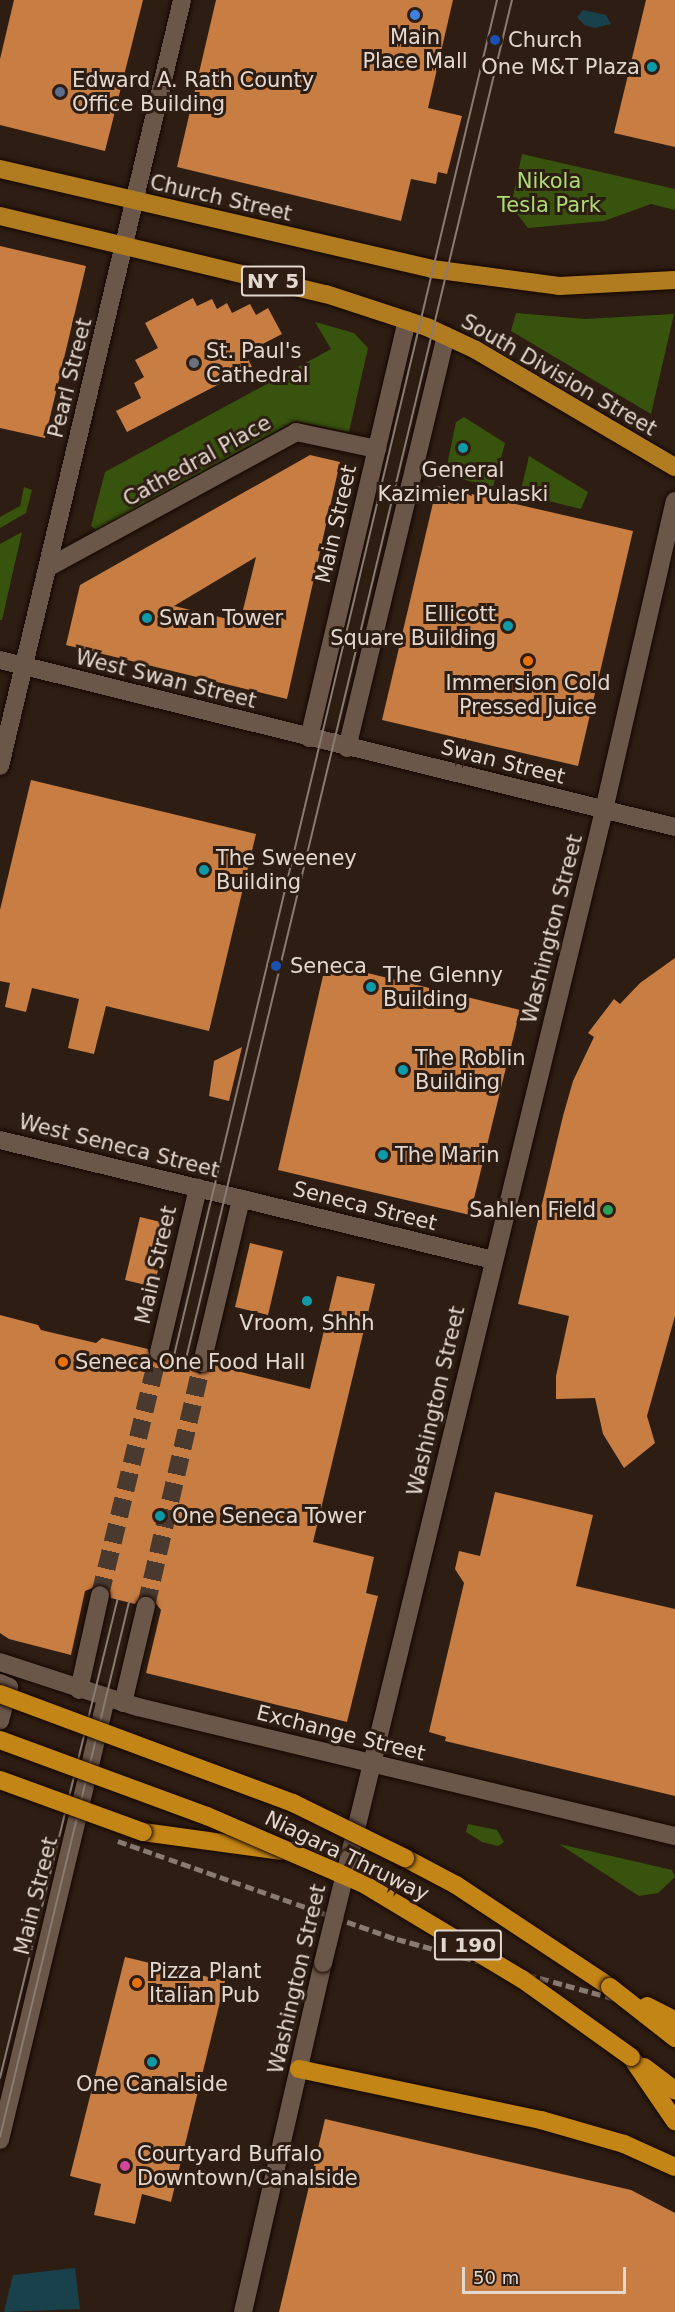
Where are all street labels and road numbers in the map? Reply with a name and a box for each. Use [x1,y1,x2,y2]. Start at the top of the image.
street label: Church Street [148,169,294,227]
road number: NY 5 [240,264,306,298]
street label: South Division Street [457,309,661,441]
street label: Pearl Street [43,315,97,441]
street label: Cathedral Place [119,410,275,512]
street label: Main Street [310,462,362,586]
street label: West Swan Street [73,644,259,714]
street label: Swan Street [438,734,568,790]
street label: Washington Street [516,832,588,1026]
street label: West Seneca Street [16,1109,222,1183]
street label: Seneca Street [290,1176,440,1236]
street label: Main Street [130,1203,182,1327]
street label: Washington Street [402,1304,470,1498]
street label: Exchange Street [254,1700,428,1766]
street label: Niagara Thruway [261,1805,433,1907]
street label: Main Street [9,1834,63,1958]
street label: Washington Street [263,1882,331,2076]
road number: I 190 [434,1928,502,1962]

